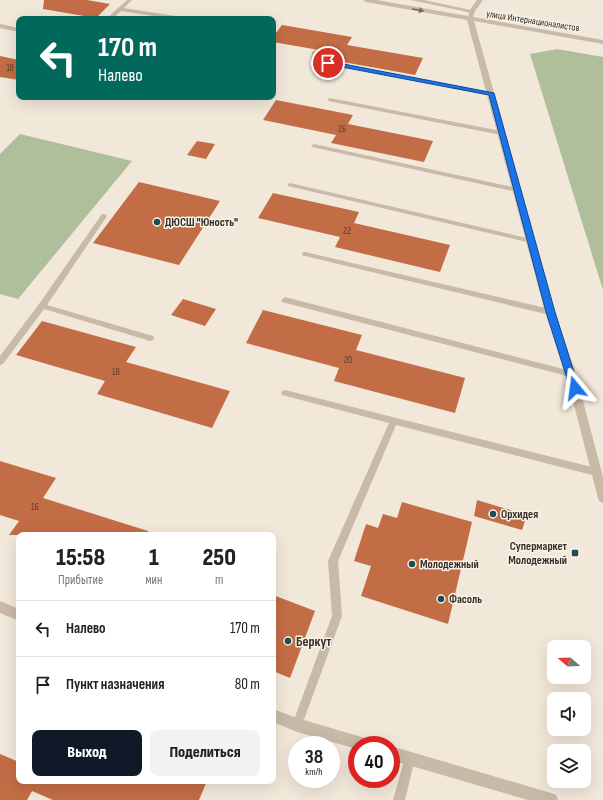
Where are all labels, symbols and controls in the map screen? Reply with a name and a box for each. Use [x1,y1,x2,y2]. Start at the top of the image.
one-way arrow [412,7,424,13]
street label: улица Интернационалистов [485,8,581,34]
text: 170 m [98,31,157,64]
icon: left [32,32,84,84]
pin [311,46,345,80]
icon: arrive [317,52,339,74]
house number: 10 [6,63,14,74]
text: Налево [98,65,143,86]
house number: 26 [338,124,346,135]
place label: ДЮСШ "Юность" [165,215,238,230]
marker: ДЮСШ "Юность" [152,217,162,227]
house number: 22 [343,225,351,237]
house number: 20 [344,354,352,366]
house number: 18 [112,366,120,378]
position arrow [554,367,596,409]
house number: 16 [31,501,39,513]
place label: Орхидея [501,507,538,522]
marker: Орхидея [488,509,498,519]
place label: Супермаркет Молодежный [508,539,568,568]
text: 15:58 [56,543,105,572]
text: 1 [149,543,159,572]
text: 250 [202,543,236,572]
marker: Супермаркет Молодежный [570,548,580,558]
place label: Молодежный [420,557,479,572]
marker: Молодежный [407,559,417,569]
text: Прибытие [58,572,103,588]
text: мин [145,572,162,588]
text: m [215,572,223,588]
place label: Фасоль [449,592,482,607]
marker: Фасоль [436,594,446,604]
icon: left [32,618,54,640]
text: Налево [66,619,106,638]
text: 170 m [230,619,260,638]
place label: Беркут [296,633,331,650]
marker: Беркут [283,636,293,646]
north arrow [547,640,591,684]
map controls [547,640,591,788]
icon: arrive [32,674,54,696]
text: Пункт назначения [66,675,164,694]
text: 80 m [235,675,260,694]
button: sound [547,692,591,736]
button: Выход [32,730,142,776]
button: Поделиться [150,730,260,776]
speed limit sign: 40 [348,736,400,788]
button: layers [547,744,591,788]
text: 38 [305,745,323,769]
text: km/h [305,766,323,778]

